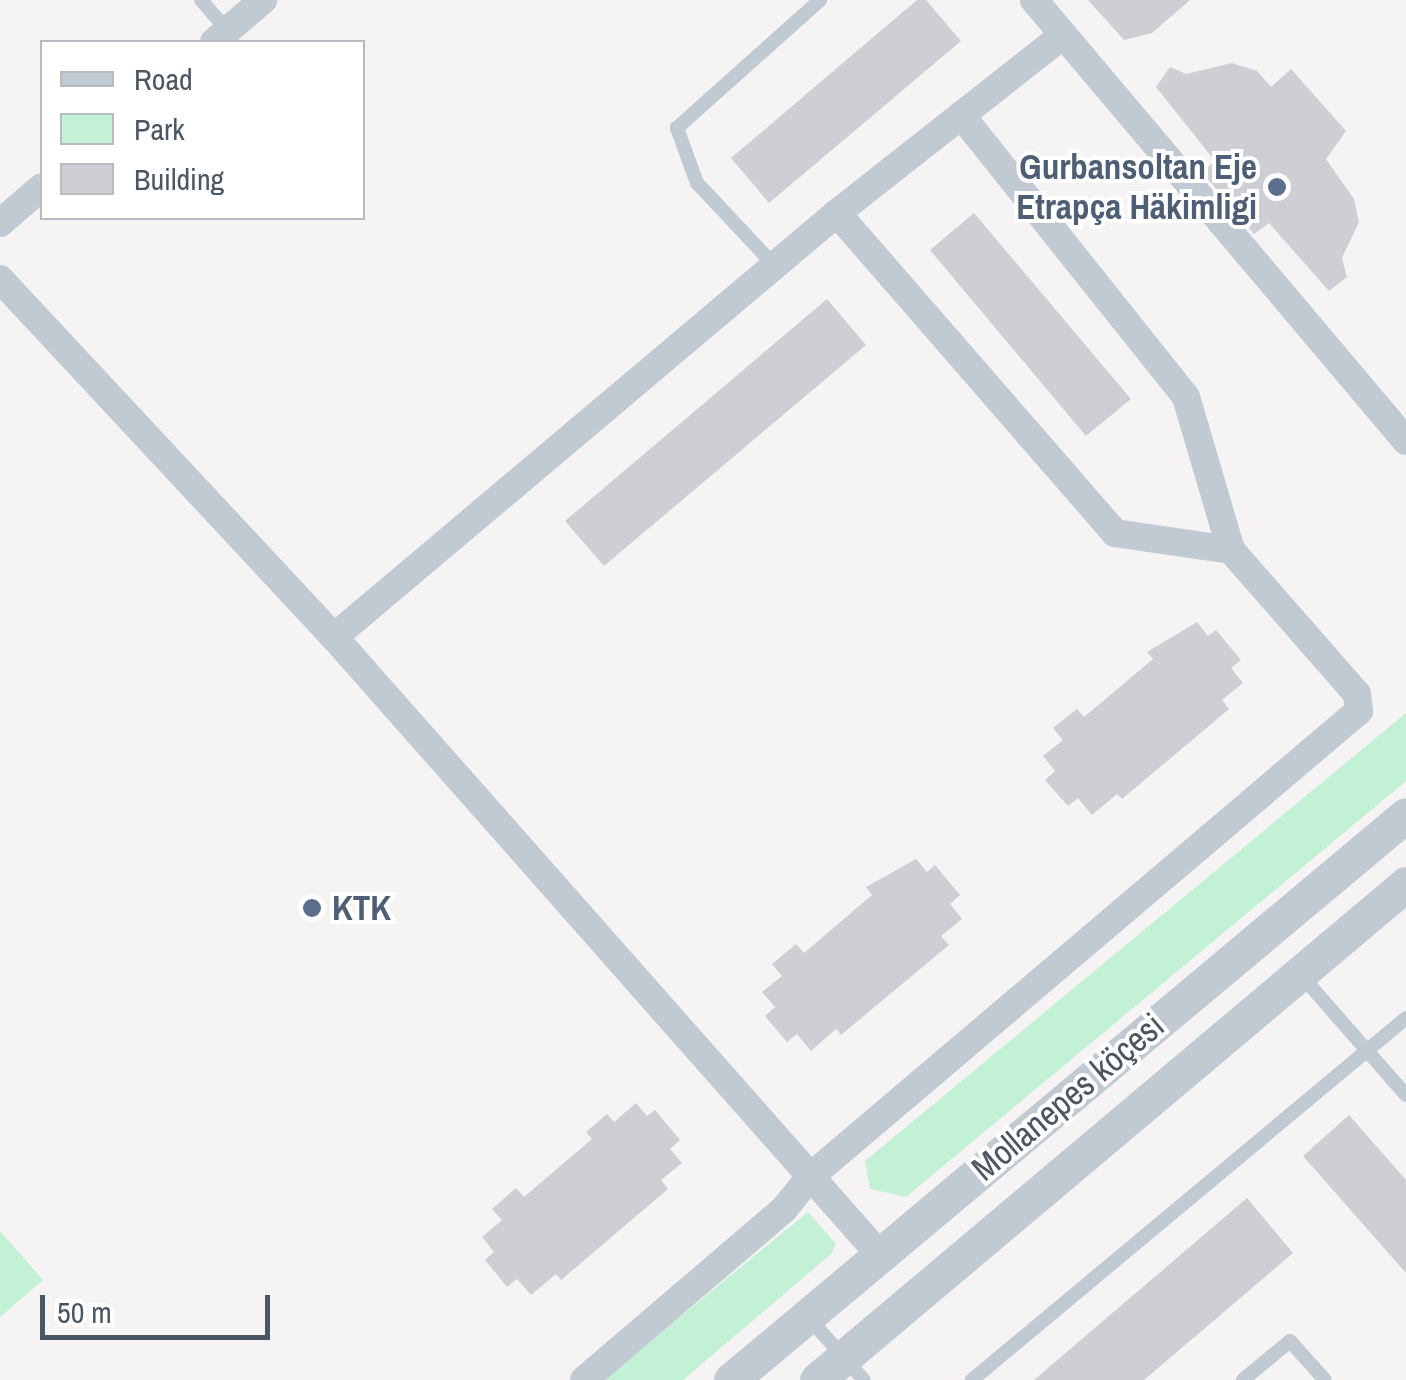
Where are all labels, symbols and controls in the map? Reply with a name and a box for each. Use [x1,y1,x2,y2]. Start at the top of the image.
legend [40,40,365,220]
text: Road [134,59,193,99]
text: Park [134,109,185,149]
place label: Gurbansoltan Eje Etrapça Häkimligi [1016,146,1257,228]
text: Building [134,159,224,199]
marker: Gurbansoltan Eje Etrapça Häkimligi [1266,176,1288,198]
place label: KTK [332,887,391,929]
marker: KTK [301,897,323,919]
street label: Mollanepes köçesi [963,1005,1173,1189]
scale bar [45,1275,275,1337]
text: 50 m [57,1292,112,1332]

